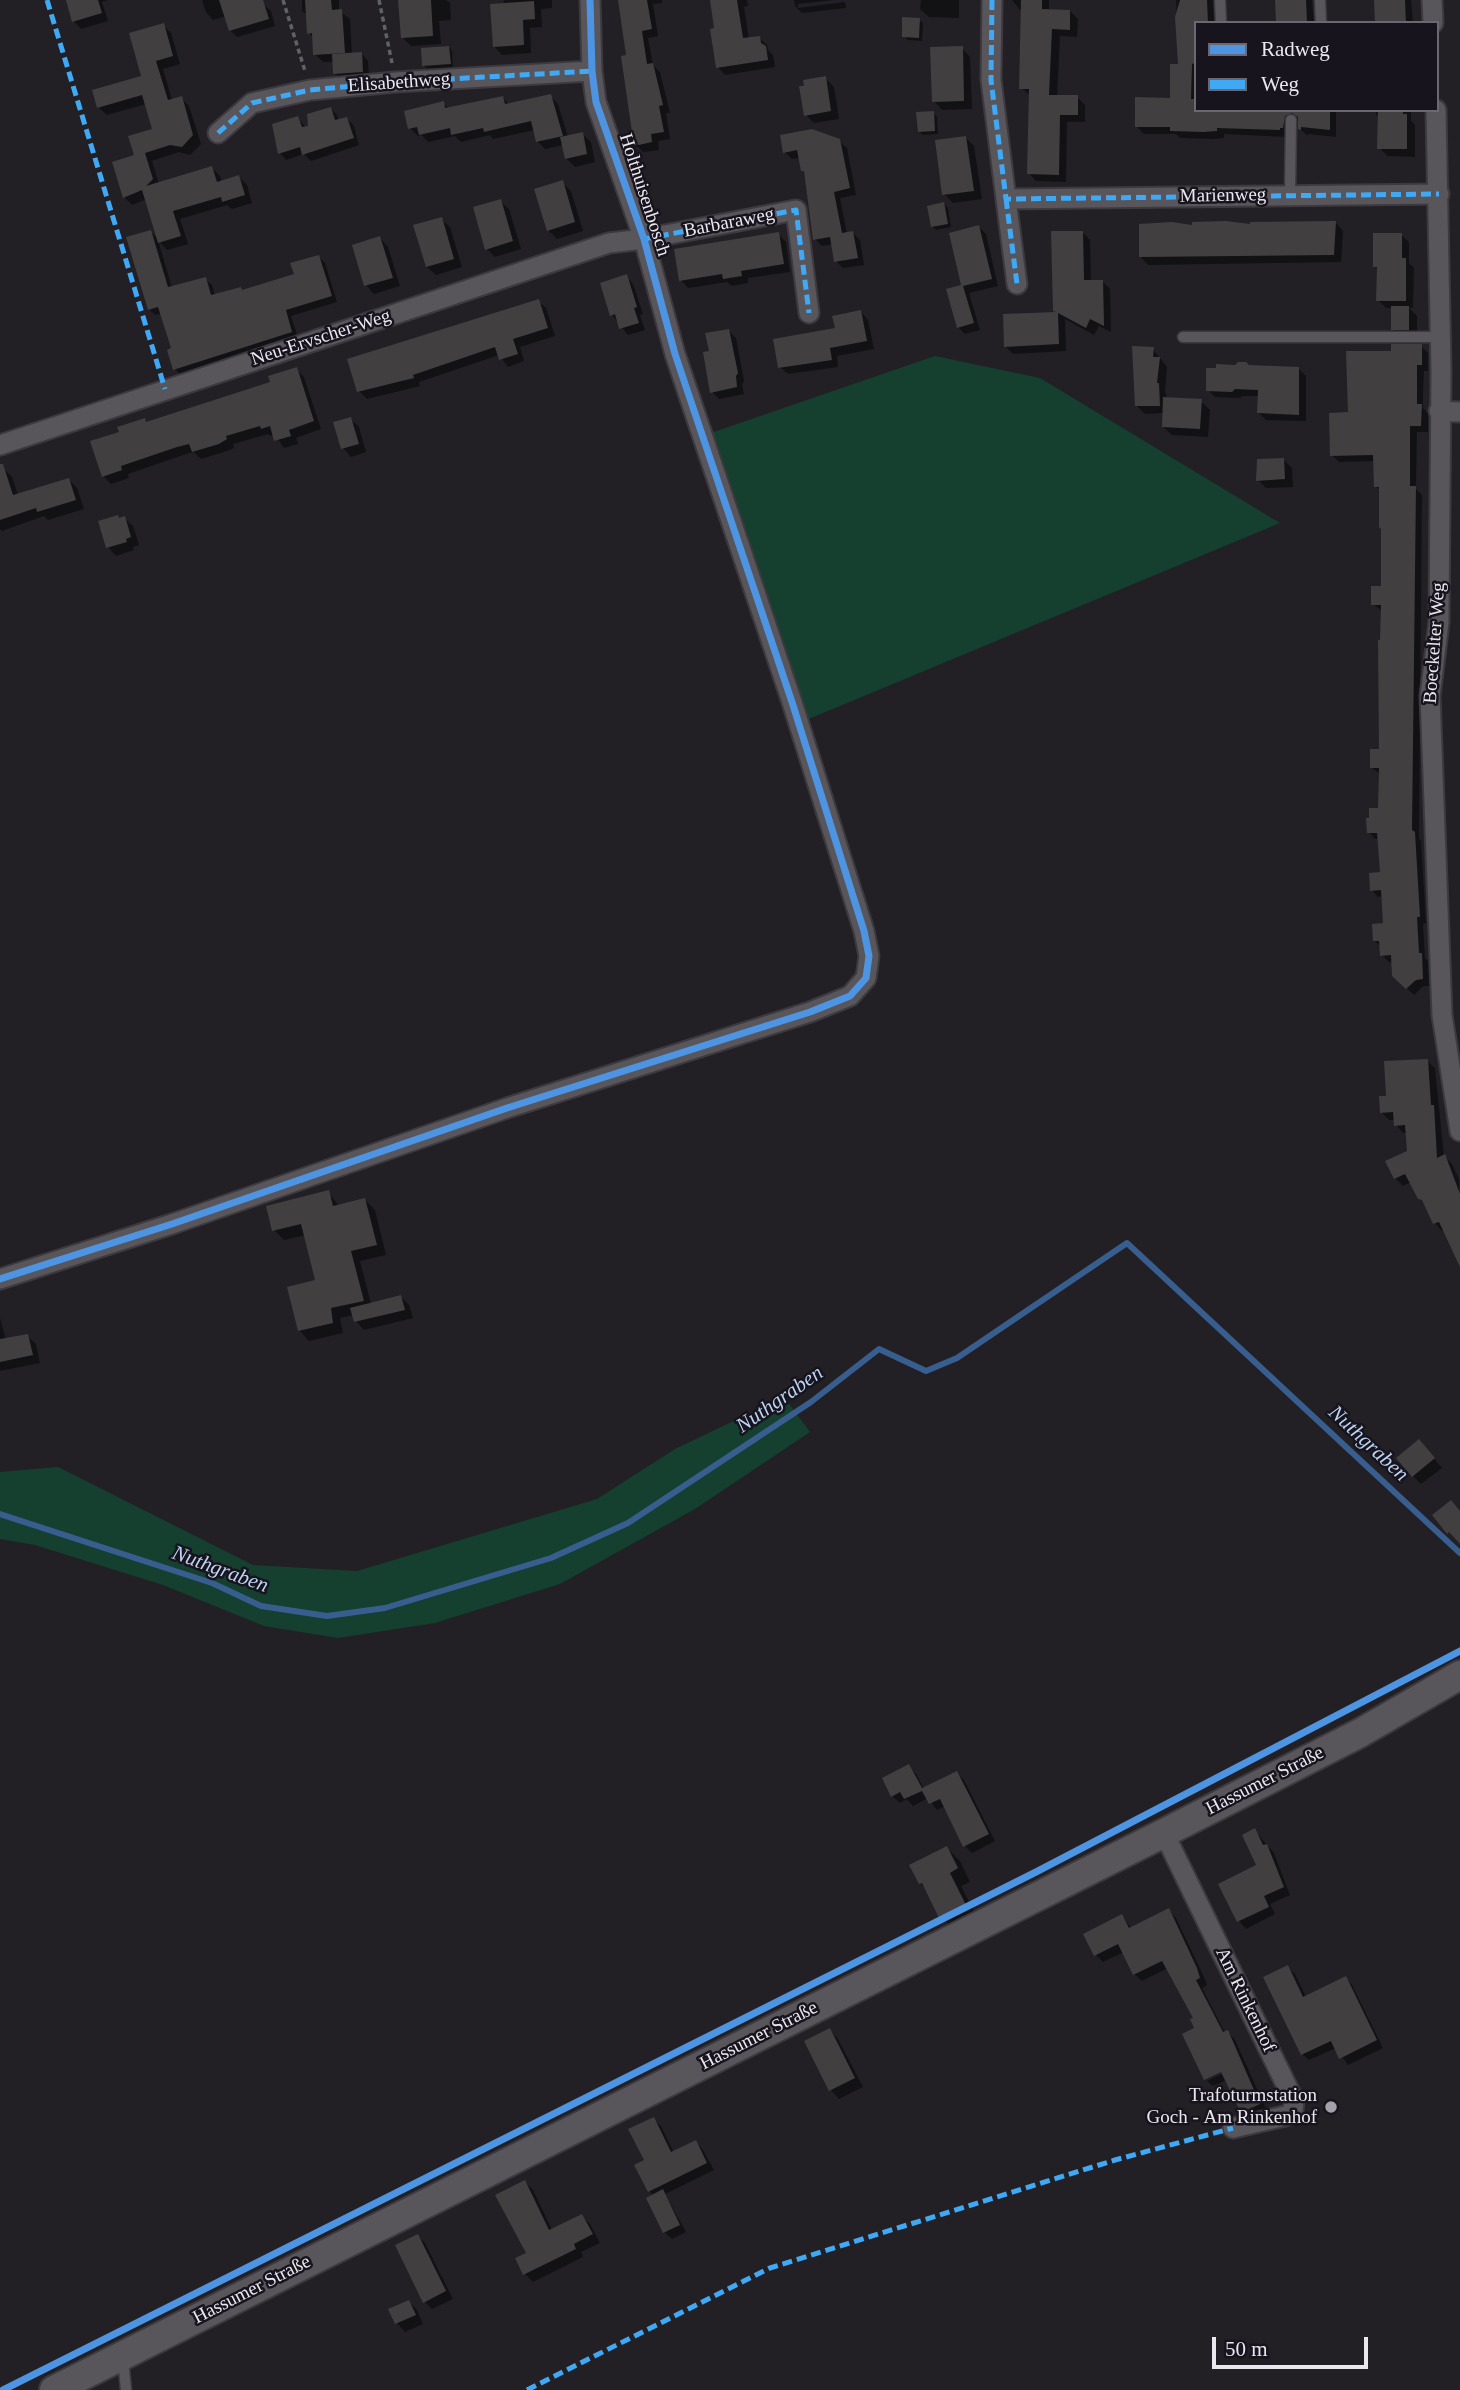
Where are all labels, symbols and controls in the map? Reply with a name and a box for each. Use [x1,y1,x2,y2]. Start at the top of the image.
legend [1194,21,1439,112]
text: Radweg [1261,37,1330,61]
street label: Elisabethweg [347,68,451,98]
text: Weg [1261,72,1299,96]
street label: Holthuisenbosch [613,131,675,259]
street label: Marienweg [1180,184,1266,208]
street label: Barbaraweg [682,203,776,243]
street label: Neu-Ervscher-Weg [248,305,394,371]
street label: Boeckelter Weg [1419,582,1451,704]
water label: Nuthgraben [732,1361,828,1439]
water label: Nuthgraben [1323,1401,1413,1487]
water label: Nuthgraben [169,1541,271,1599]
street label: Hassumer Straße [1202,1741,1328,1821]
street label: Am Rinkenhof [1210,1944,1280,2056]
street label: Hassumer Straße [696,1996,822,2076]
place label: Trafoturmstation Goch - Am Rinkenhof [1147,2085,1317,2129]
marker: Trafoturmstation Goch - Am Rinkenhof [1323,2099,1339,2115]
street label: Hassumer Straße [189,2250,315,2330]
scale bar [1215,2324,1371,2368]
text: 50 m [1225,2337,1268,2361]

